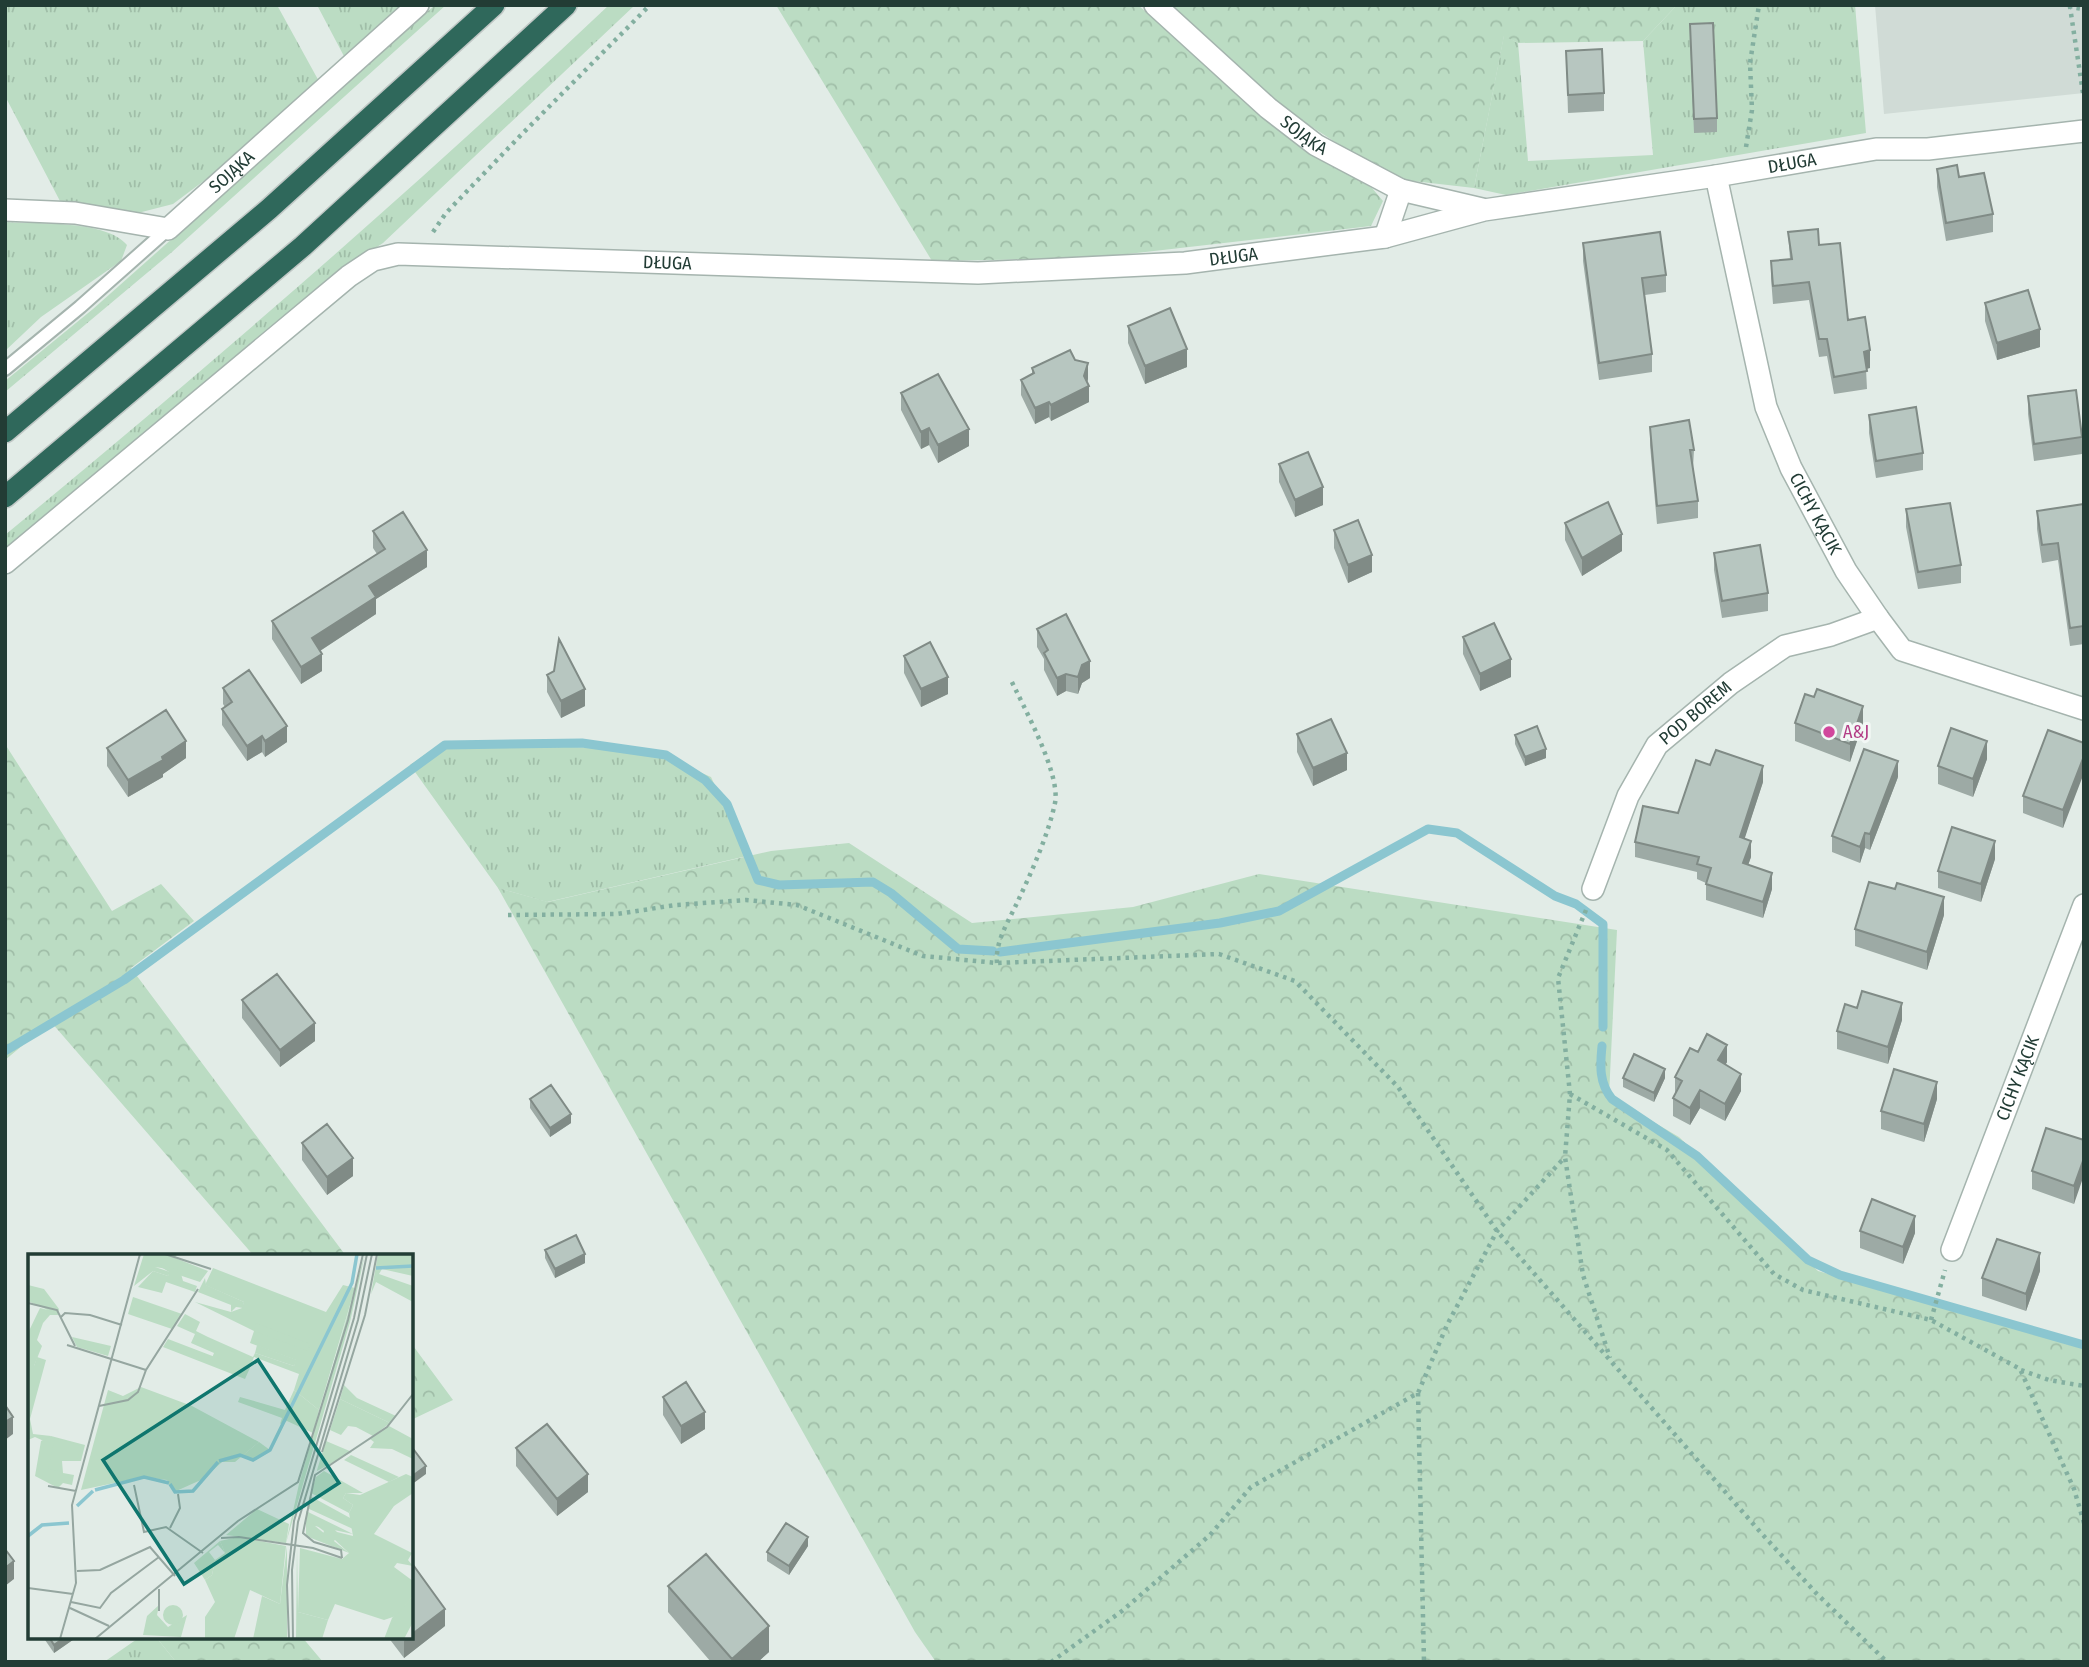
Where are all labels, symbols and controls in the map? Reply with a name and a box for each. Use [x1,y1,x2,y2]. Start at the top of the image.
street label: SOJĄKA [1276,110,1332,160]
street label: SOJĄKA [204,146,259,198]
street label: DŁUGA [1766,148,1818,178]
street label: DŁUGA [1208,243,1260,271]
street label: DŁUGA [643,251,693,275]
street label: CICHY KĄCIK [1785,469,1846,559]
street label: POD BOREM [1655,676,1736,750]
place label: A&J [1843,721,1869,743]
marker: A&J [1821,724,1837,740]
street label: CICHY KĄCIK [1992,1032,2044,1124]
inset map [28,1254,413,1639]

